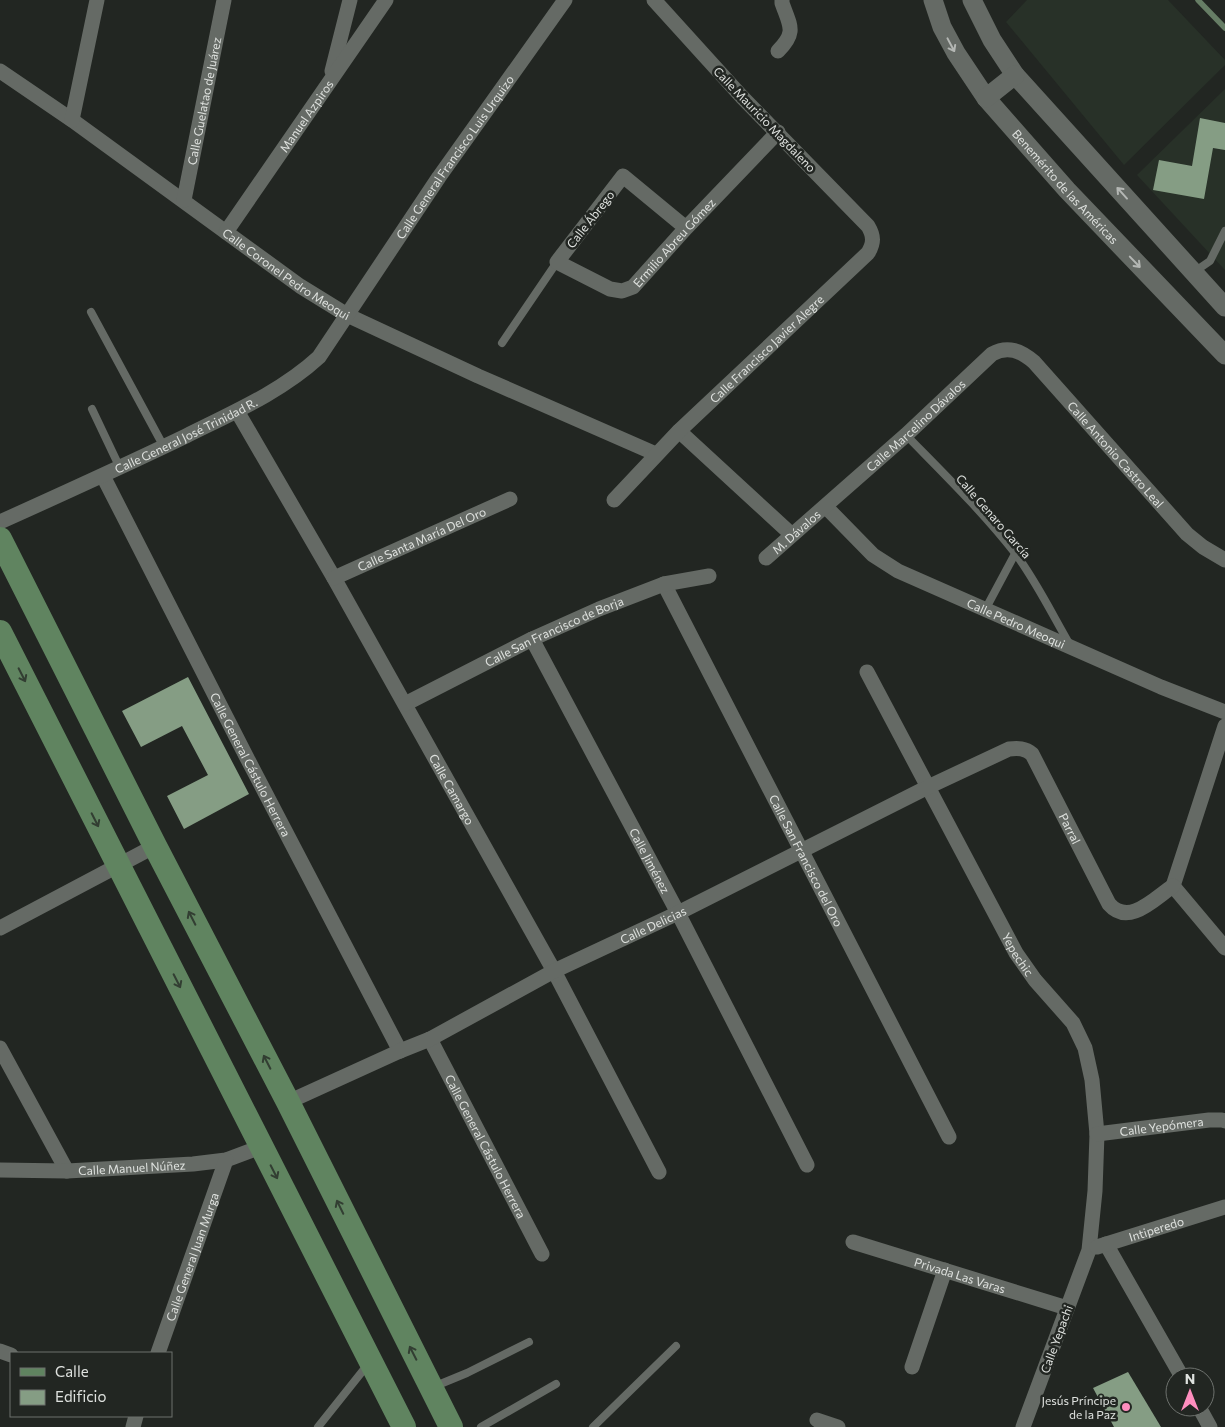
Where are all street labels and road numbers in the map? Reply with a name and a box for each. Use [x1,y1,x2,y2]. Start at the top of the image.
street label: Calle Guelatao de Juárez [184,36,223,166]
street label: Calle Mauricio Magdaleno [711,64,819,174]
street label: Calle General Francisco Luis Urquizo [393,72,516,241]
street label: Manuel Azpiros [276,77,336,155]
street label: Benemérito de las Américas [1010,126,1121,246]
street label: Calle Ábrego [563,187,617,251]
street label: Ermilio Abreu Gómez [630,195,718,289]
street label: Calle Coronel Pedro Meoqui [220,225,352,322]
street label: Calle Francisco Javier Alegre [707,292,826,406]
street label: Calle Marcelino Dávalos [863,376,968,474]
street label: Calle General José Trinidad R. [112,395,260,476]
street label: Calle Antonio Castro Leal [1065,398,1167,510]
street label: Calle Genaro García [954,471,1034,561]
street label: Calle Santa María Del Oro [355,504,488,574]
street label: M. Dávalos [769,507,823,556]
street label: Calle San Francisco de Borja [482,593,625,669]
street label: Calle Pedro Meoqui [965,595,1067,651]
street label: Calle General Cástulo Herrera [208,690,294,839]
street label: Calle Camargo [427,751,478,827]
street label: Calle San Francisco del Oro [767,792,846,929]
street label: Parral [1056,811,1084,846]
street label: Calle Jiménez [627,825,673,896]
street label: Calle Delicias [618,903,688,946]
street label: Yepechic [999,930,1037,978]
street label: Calle General Cástulo Herrera [443,1072,529,1221]
street label: Calle Yepómera [1119,1114,1204,1138]
street label: Calle Manuel Núñez [78,1157,186,1177]
street label: Calle General Juan Murga [163,1191,221,1323]
street label: Intiperedo [1127,1213,1185,1244]
street label: Privada Las Varas [913,1254,1007,1296]
street label: Calle Yepachi [1037,1303,1075,1375]

